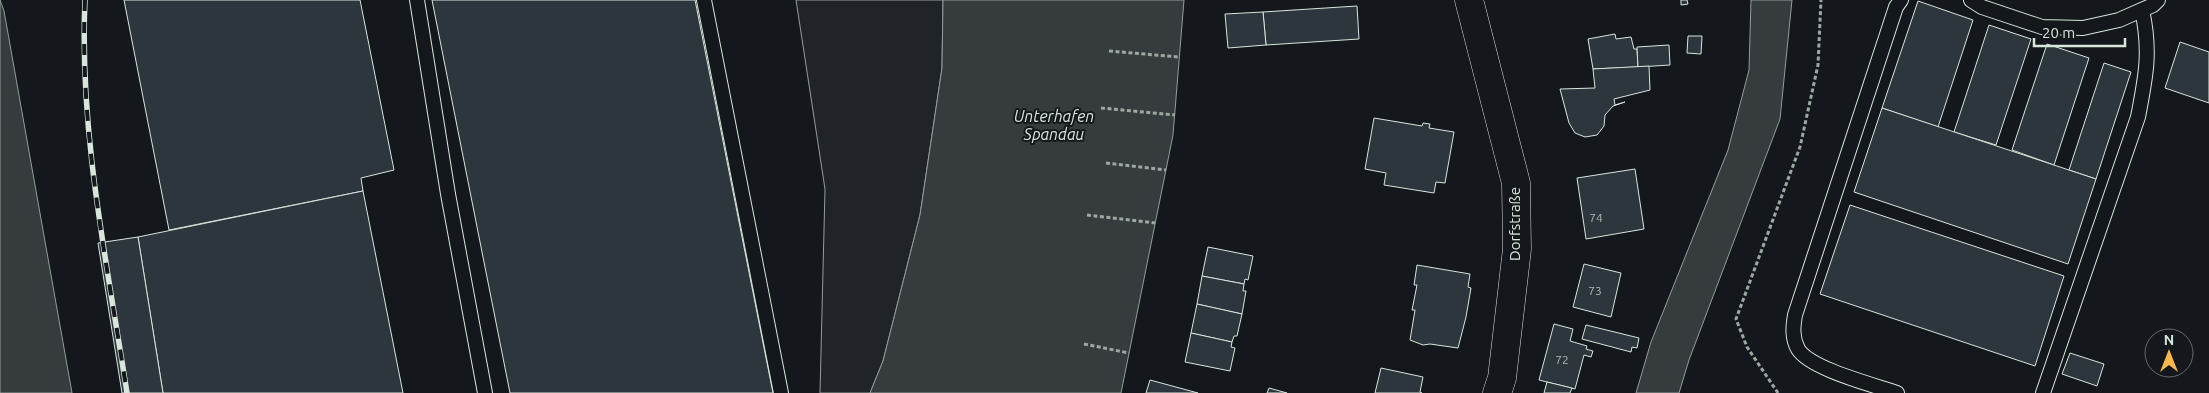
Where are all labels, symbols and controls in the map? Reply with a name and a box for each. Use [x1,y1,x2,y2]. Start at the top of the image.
scale bar [2034,15,2125,47]
text: 20 m [2042,24,2075,41]
water label: Unterhafen Spandau [1014,107,1094,143]
street label: Dorfstraße [1506,187,1523,261]
house number: 74 [1589,211,1603,224]
house number: 73 [1588,284,1602,297]
north arrow [2144,328,2194,378]
text: N [2164,332,2174,348]
house number: 72 [1555,353,1569,366]

